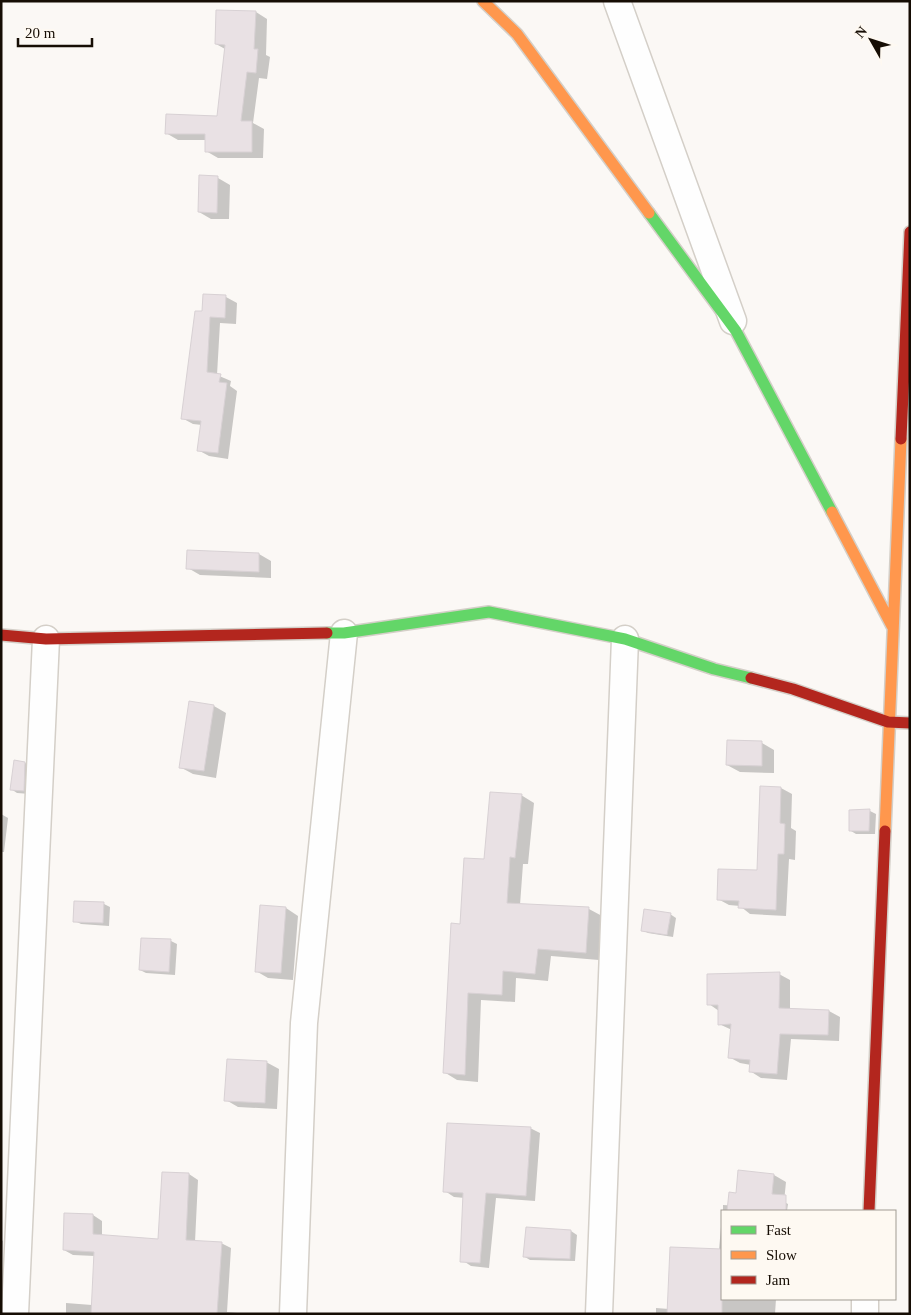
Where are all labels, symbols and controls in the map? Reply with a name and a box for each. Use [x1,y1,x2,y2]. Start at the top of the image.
scale bar [18,15,91,47]
north arrow [846,15,896,65]
text: N [852,23,870,41]
text: 20 m [25,25,56,41]
legend [721,1210,896,1300]
text: Fast [766,1222,792,1238]
text: Slow [766,1247,797,1263]
text: Jam [766,1272,790,1288]

